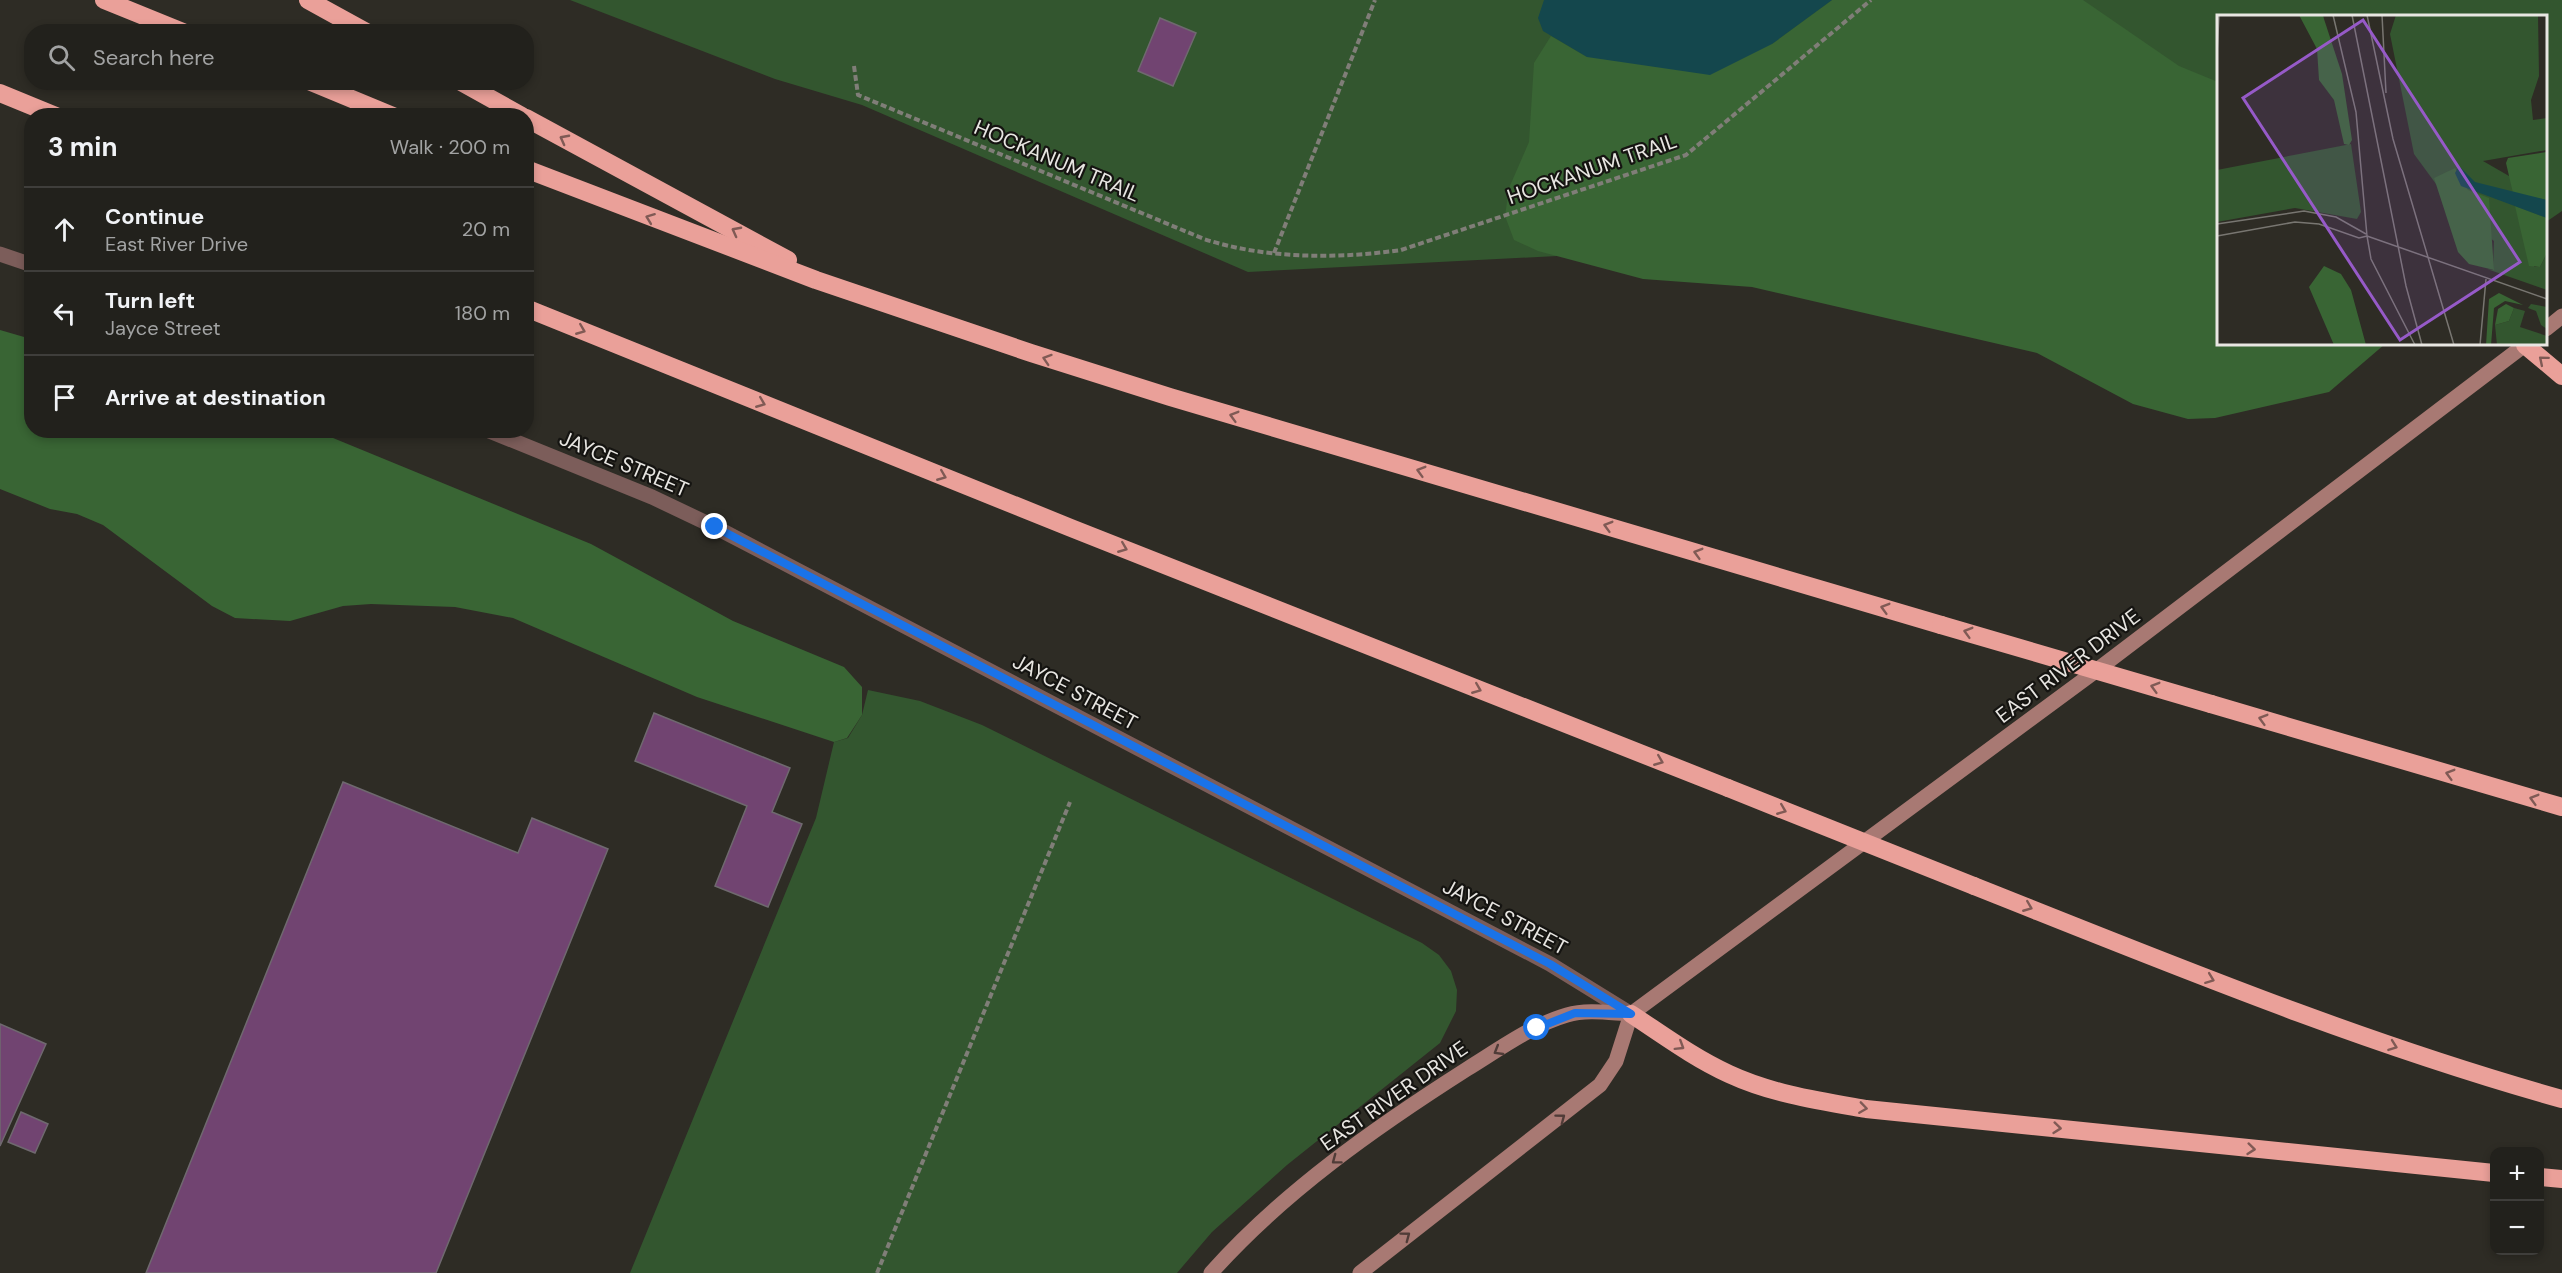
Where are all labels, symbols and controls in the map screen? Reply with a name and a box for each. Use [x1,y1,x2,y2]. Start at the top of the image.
inset map [2217,15,2547,345]
search box [24,24,534,90]
icon: search [45,41,78,74]
text: Search here [93,43,214,72]
street label: HOCKANUM TRAIL [970,113,1144,209]
street label: HOCKANUM TRAIL [1504,127,1680,211]
text: 3 min [48,130,117,164]
text: Walk · 200 m [390,134,510,160]
one-way arrow [560,135,570,146]
text: Continue [105,202,204,231]
icon: ahead [48,213,81,246]
one-way arrow [645,213,656,225]
text: 20 m [462,216,510,242]
one-way arrow [731,227,742,238]
text: East River Drive [105,231,248,257]
text: Turn left [105,286,195,315]
icon: left [48,297,81,330]
text: 180 m [455,300,510,326]
text: Jayce Street [105,315,221,341]
one-way arrow [574,323,585,335]
one-way arrow [1042,353,1053,366]
one-way arrow [2539,356,2550,367]
icon: arrive [48,381,81,414]
text: Arrive at destination [105,383,326,412]
one-way arrow [755,396,766,408]
one-way arrow [1229,411,1240,423]
street label: JAYCE STREET [555,424,693,504]
one-way arrow [1416,466,1427,478]
one-way arrow [936,469,947,481]
route end [701,513,727,539]
one-way arrow [1603,521,1614,533]
one-way arrow [1117,541,1128,554]
one-way arrow [1693,548,1704,560]
street label: EAST RIVER DRIVE [1990,602,2146,730]
one-way arrow [1880,603,1891,615]
one-way arrow [1963,627,1974,639]
street label: JAYCE STREET [1008,647,1142,737]
one-way arrow [1471,682,1482,694]
one-way arrow [2150,682,2161,694]
one-way arrow [2258,714,2269,726]
one-way arrow [1653,754,1664,766]
one-way arrow [2446,769,2456,781]
one-way arrow [2529,794,2540,806]
one-way arrow [1776,803,1787,815]
street label: JAYCE STREET [1438,872,1572,962]
one-way arrow [2023,900,2033,913]
one-way arrow [2204,972,2215,984]
route start [1523,1014,1549,1040]
street label: EAST RIVER DRIVE [1315,1035,1473,1157]
one-way arrow [1673,1039,1684,1050]
one-way arrow [2387,1039,2398,1052]
one-way arrow [1494,1043,1504,1055]
one-way arrow [1858,1101,1867,1113]
one-way arrow [1554,1114,1565,1125]
one-way arrow [2052,1122,2061,1134]
one-way arrow [2246,1142,2255,1154]
map controls [2490,1147,2544,1255]
button: + [2490,1147,2544,1201]
one-way arrow [1332,1153,1343,1164]
button: − [2490,1201,2544,1255]
one-way arrow [1399,1233,1410,1244]

